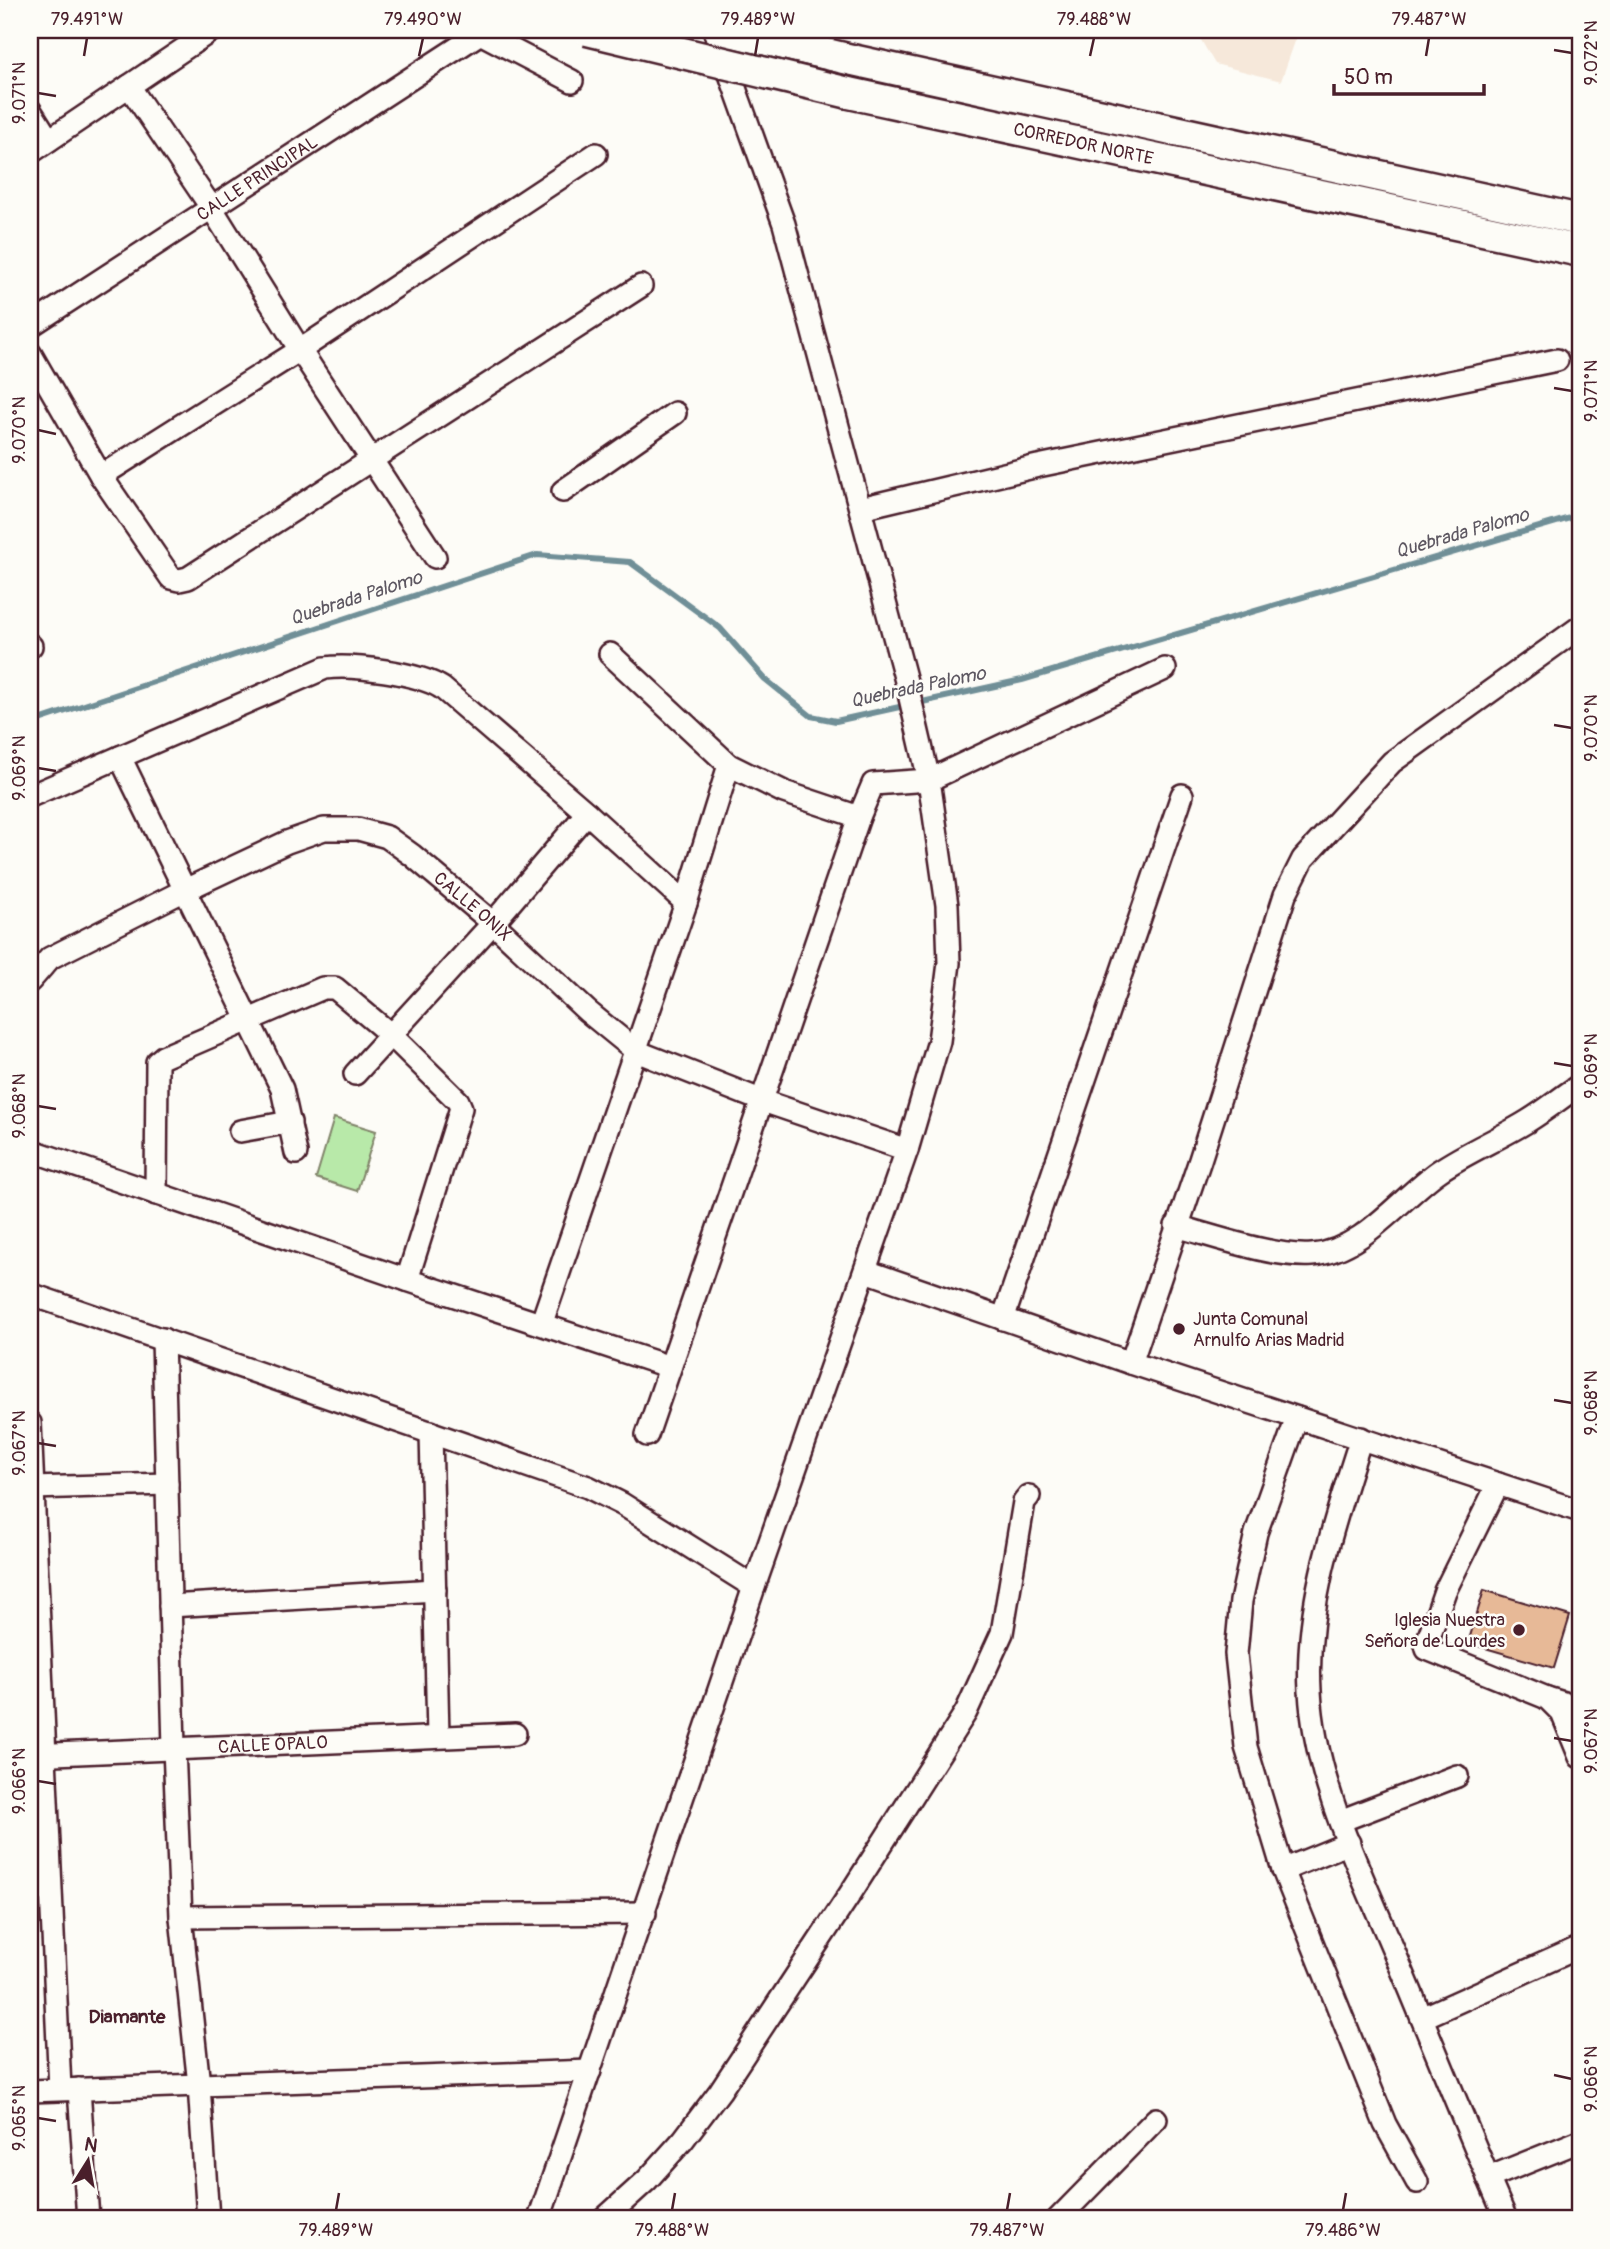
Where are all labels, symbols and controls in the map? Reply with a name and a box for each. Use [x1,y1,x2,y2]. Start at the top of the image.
text: 79.491°W [51,8,123,31]
text: 79.490°W [384,8,462,31]
text: 79.489°W [721,8,795,31]
text: 79.488°W [1057,8,1131,31]
text: 79.487°W [1391,8,1467,31]
text: 9.072°N [1580,20,1603,86]
scale bar [1334,52,1484,96]
text: 9.071°N [8,62,31,124]
text: 50 m [1344,64,1393,91]
street label: CORREDOR NORTE [1011,117,1156,170]
street label: CALLE PRINCIPAL [192,130,322,226]
text: 9.071°N [1580,360,1603,422]
text: 9.070°N [8,396,31,464]
water label: Quebrada Palomo [1393,502,1533,563]
water label: Quebrada Palomo [287,565,427,631]
water label: Quebrada Palomo [848,661,990,713]
text: 9.070°N [1580,694,1603,762]
text: 9.069°N [8,735,31,801]
street label: CALLE ONIX [429,867,516,946]
text: 9.069°N [1580,1033,1603,1099]
text: 9.068°N [8,1073,31,1139]
place label: Junta Comunal Arnulfo Arias Madrid [1193,1308,1345,1352]
marker: Junta Comunal Arnulfo Arias Madrid [1171,1321,1187,1337]
text: 9.068°N [1580,1370,1603,1436]
text: 9.067°N [8,1410,31,1476]
place label: Iglesia Nuestra Señora de Lourdes [1364,1609,1505,1653]
marker: Iglesia Nuestra Señora de Lourdes [1511,1622,1527,1638]
text: 9.067°N [1580,1708,1603,1774]
street label: CALLE ÓPALO [217,1731,328,1758]
text: 9.066°N [8,1748,31,1814]
district label: Diamante [89,2005,166,2029]
text: 9.066°N [1580,2046,1603,2112]
text: 9.065°N [8,2085,31,2151]
north arrow [52,2126,122,2196]
text: N [82,2132,100,2158]
text: 79.489°W [299,2219,373,2242]
text: 79.488°W [635,2219,709,2242]
text: 79.487°W [969,2219,1045,2242]
text: 79.486°W [1305,2219,1381,2242]

